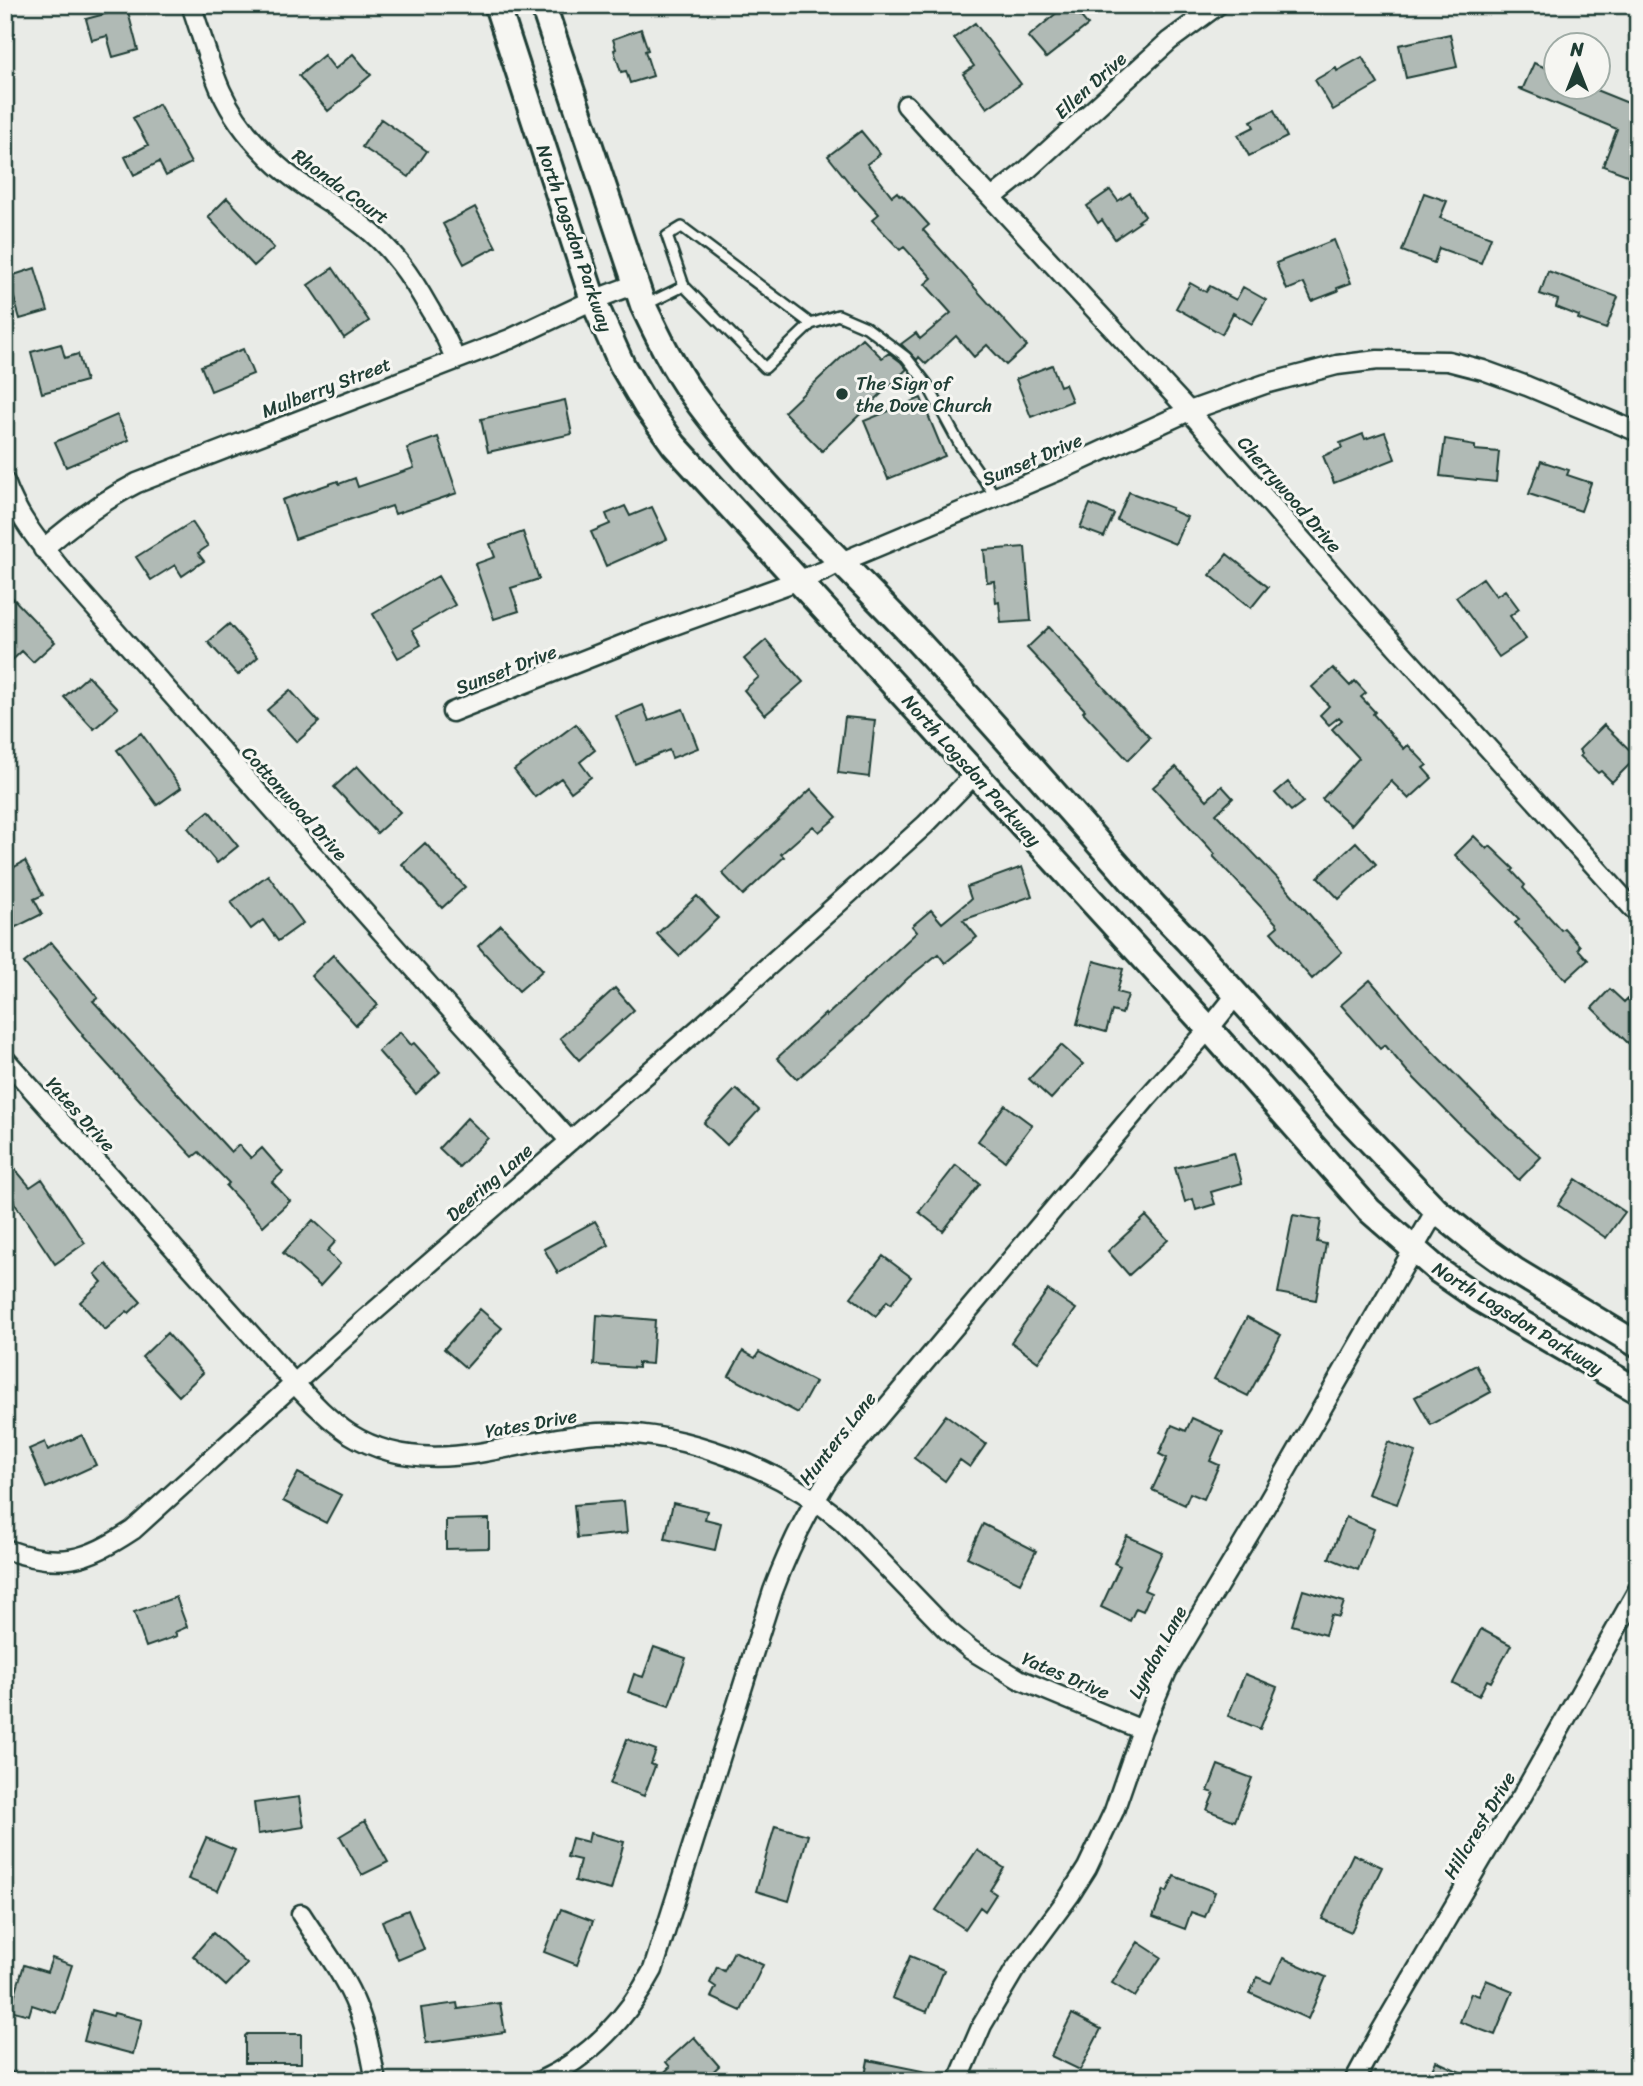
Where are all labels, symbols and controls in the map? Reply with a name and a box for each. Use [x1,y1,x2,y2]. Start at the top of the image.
north arrow [1542,32,1612,102]
text: N [1569,33,1584,66]
street label: Ellen Drive [1046,43,1134,127]
street label: Rhonda Court [285,140,396,233]
street label: North Logsdon Parkway [527,140,622,337]
street label: Mulberry Street [256,348,396,427]
place label: The Sign of the Dove Church [856,367,992,422]
marker: The Sign of the Dove Church [834,386,850,402]
street label: Sunset Drive [977,423,1088,495]
street label: Cherrywood Drive [1229,428,1350,561]
street label: Sunset Drive [451,635,562,704]
street label: North Logsdon Parkway [894,686,1050,855]
street label: Cottonwood Drive [233,738,356,869]
street label: Yates Drive [37,1069,124,1160]
street label: Deering Lane [438,1135,541,1230]
street label: North Logsdon Parkway [1426,1252,1610,1385]
street label: Hunters Lane [790,1384,885,1492]
street label: Yates Drive [483,1399,580,1448]
street label: Lyndon Lane [1119,1600,1196,1705]
street label: Yates Drive [1017,1642,1115,1709]
street label: Hillcrest Drive [1434,1765,1525,1886]

